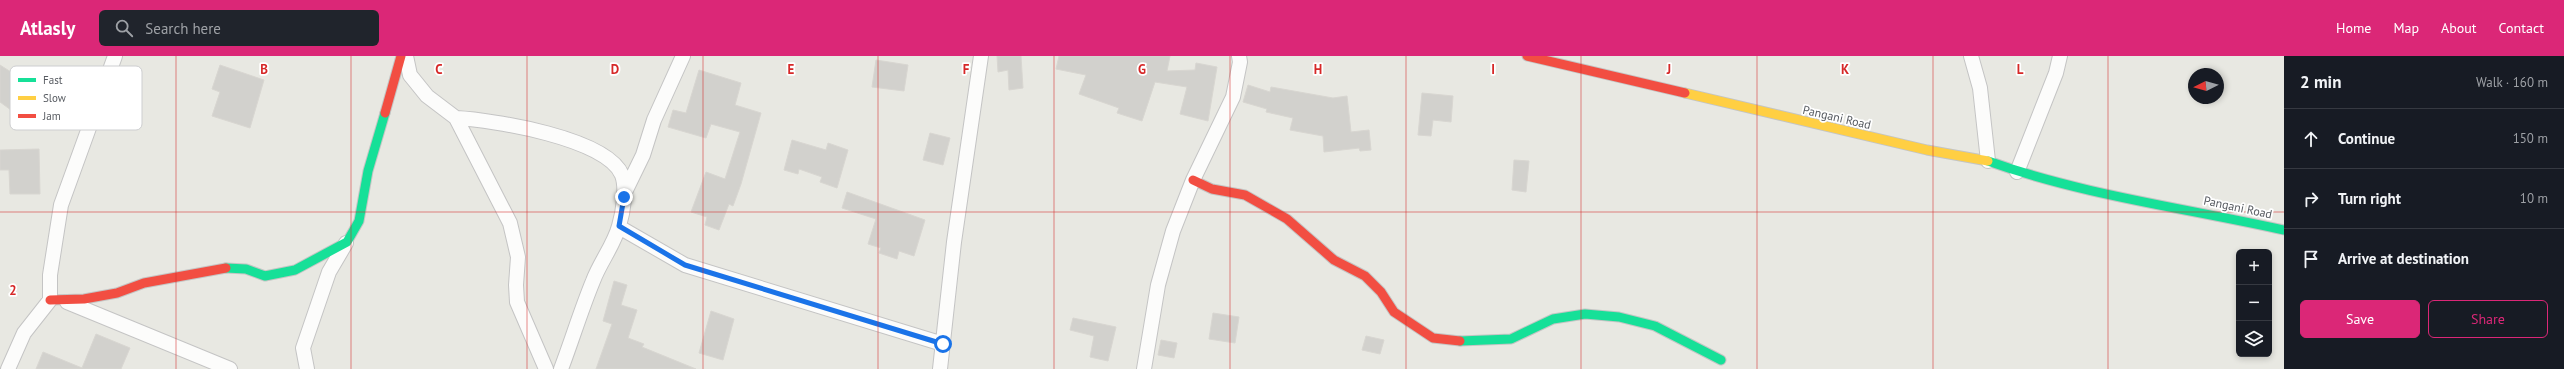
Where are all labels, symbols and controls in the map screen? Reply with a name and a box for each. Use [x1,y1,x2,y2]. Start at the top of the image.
search box [99,10,379,46]
text: Atlasly [20,16,75,40]
icon: search [113,17,135,39]
text: Search here [145,19,221,38]
text: Home [2336,19,2371,37]
text: Map [2393,19,2419,37]
text: About [2441,19,2477,37]
text: Contact [2499,19,2544,37]
text: B [260,61,268,78]
text: C [435,61,443,78]
text: D [611,61,619,78]
text: E [788,61,795,78]
text: F [963,61,970,78]
text: G [1138,61,1146,78]
text: H [1314,61,1322,78]
text: I [1491,61,1495,78]
text: J [1666,61,1671,78]
text: K [1841,61,1849,78]
text: L [2017,61,2024,78]
legend [10,66,142,130]
north arrow [2188,68,2224,104]
text: 2 min [2300,71,2341,93]
text: Fast [43,73,63,87]
text: Walk · 160 m [2476,74,2548,91]
text: Slow [43,91,66,105]
street label: Pangani Road [1801,102,1873,132]
text: Jam [42,109,61,123]
icon: ahead [2300,128,2322,150]
text: Continue [2338,129,2395,148]
text: 150 m [2513,130,2548,147]
route end [615,188,633,206]
icon: right [2300,188,2322,210]
text: Turn right [2338,189,2401,208]
text: 10 m [2520,190,2548,207]
street label: Pangani Road [2202,192,2274,222]
icon: arrive [2300,248,2322,270]
map controls [2236,249,2272,357]
button: + [2236,249,2272,285]
text: Arrive at destination [2338,249,2469,268]
text: 2 [9,282,17,299]
button: − [2236,285,2272,321]
button: Save [2300,300,2420,338]
button: Share [2428,300,2548,338]
button: layers [2236,321,2272,357]
route start [934,335,952,353]

